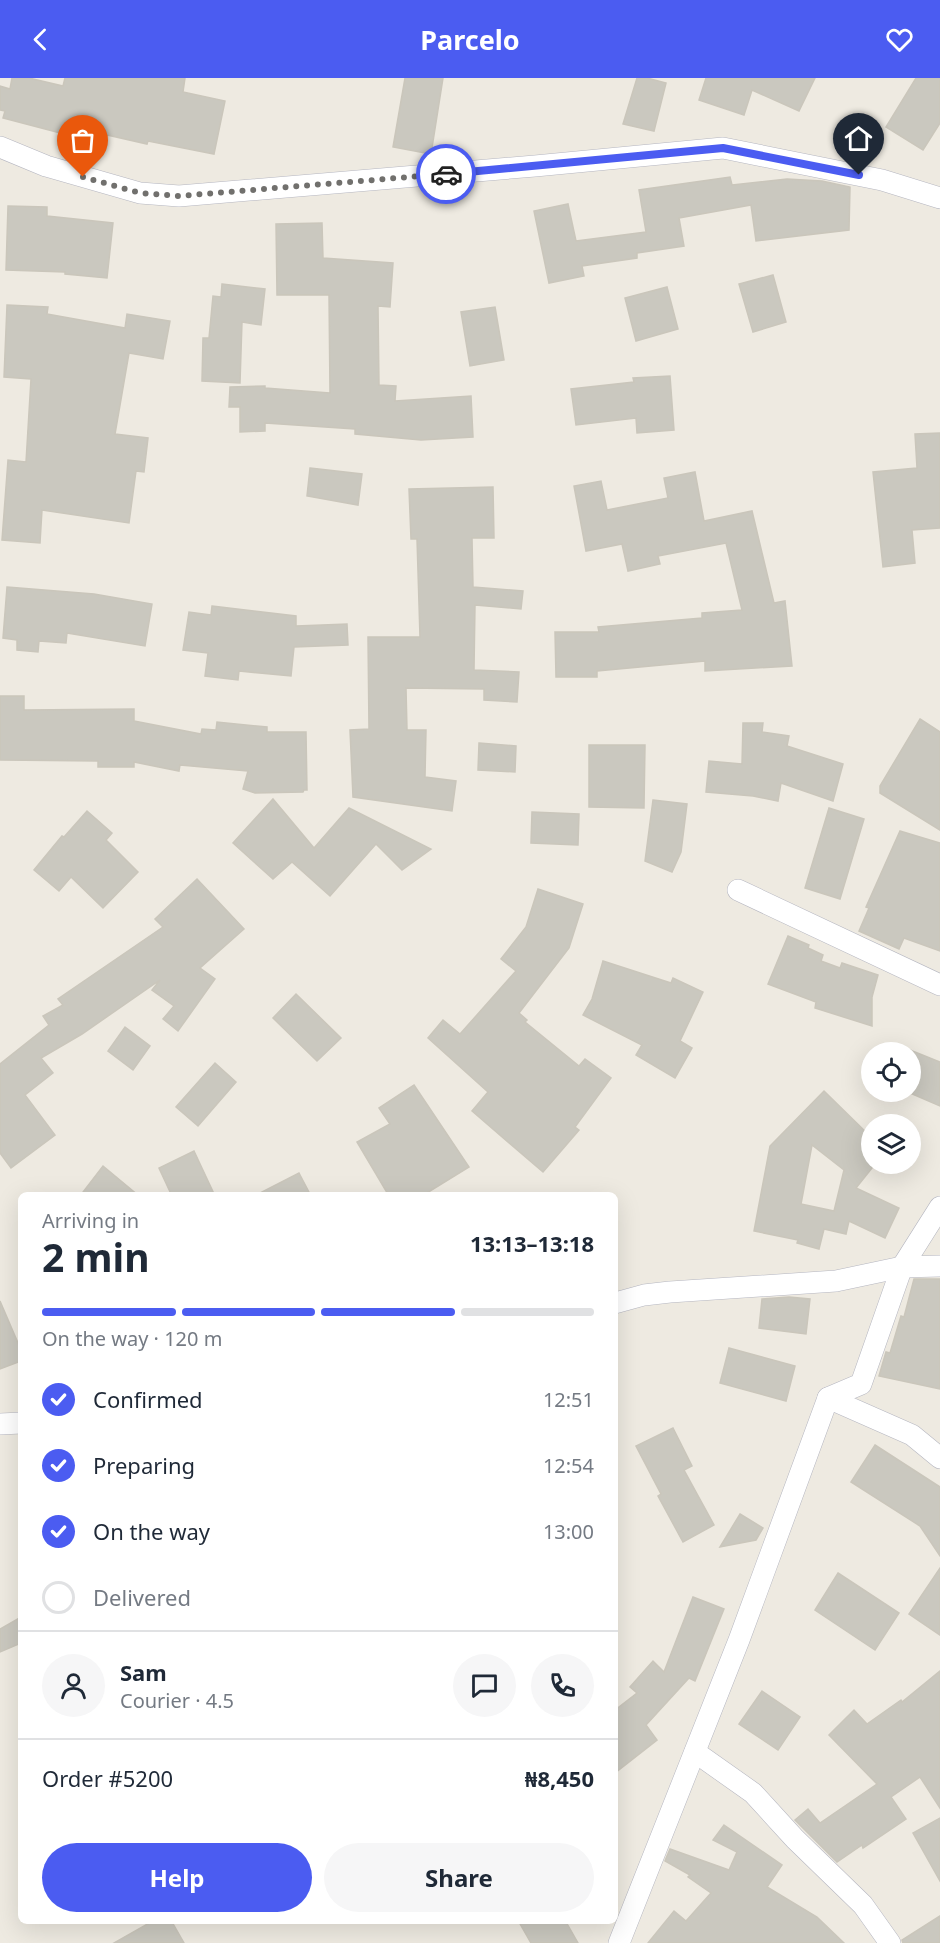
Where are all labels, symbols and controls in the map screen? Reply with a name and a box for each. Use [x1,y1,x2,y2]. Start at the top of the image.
text: Parcelo [420,21,520,58]
icon: back [24,23,57,56]
icon: heart [883,23,916,56]
pin [833,113,884,175]
pin [57,115,108,177]
icon: home [842,122,875,155]
icon: bag [66,124,99,157]
courier [416,144,476,204]
icon: car [430,158,463,191]
map controls [861,1042,921,1174]
button: locate [861,1042,921,1102]
button: layers [861,1114,921,1174]
text: Arriving in [42,1207,139,1234]
text: 13:13–13:18 [470,1228,594,1258]
text: 2 min [42,1230,149,1283]
text: On the way · 120 m [42,1325,222,1352]
icon: check [42,1383,75,1416]
text: Confirmed [93,1384,203,1414]
text: 12:51 [543,1386,594,1413]
icon: check [42,1449,75,1482]
text: Preparing [93,1450,195,1480]
text: 12:54 [543,1452,594,1479]
icon: check [42,1515,75,1548]
text: On the way [93,1516,210,1546]
text: 13:00 [543,1518,594,1545]
text: Delivered [93,1582,191,1612]
button: person [42,1654,105,1717]
button: chat [453,1654,516,1717]
button: phone [531,1654,594,1717]
text: Sam [120,1657,167,1687]
text: Courier · 4.5 [120,1687,234,1714]
text: Order #5200 [42,1763,173,1793]
text: ₦8,450 [525,1763,594,1793]
button: Help [42,1843,312,1912]
button: Share [324,1843,594,1912]

